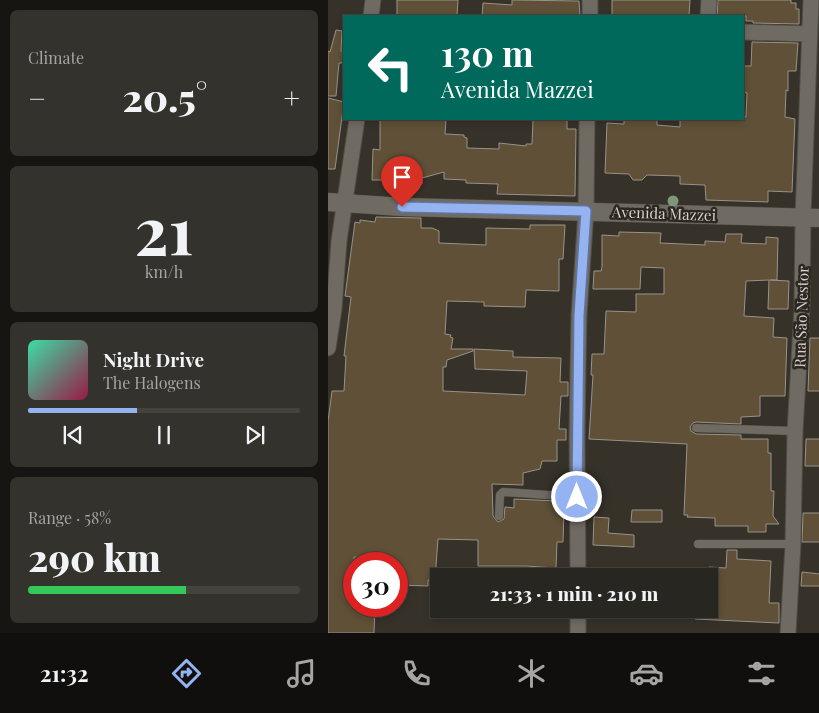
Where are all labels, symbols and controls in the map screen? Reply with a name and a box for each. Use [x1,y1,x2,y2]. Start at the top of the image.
text: 130 m [441,29,534,76]
icon: left [358,35,423,100]
text: Climate [28,47,84,68]
text: 20.5° [122,71,207,122]
text: Avenida Mazzei [441,74,594,104]
text: − [28,79,46,116]
text: + [284,79,300,116]
pin [381,156,423,207]
icon: arrive [388,163,416,191]
text: 21 [135,185,193,271]
street label: Avenida Mazzei [611,201,717,225]
text: km/h [145,261,183,282]
street label: Rua São Nestor [789,265,813,368]
text: Night Drive [103,346,204,372]
text: The Halogens [103,372,201,393]
icon: previous [59,421,87,449]
icon: pause [150,421,178,449]
icon: next [241,421,269,449]
position arrow [550,470,602,522]
text: Range · 58% [28,507,111,528]
text: 290 km [28,531,161,582]
speed limit sign: 30 [343,552,408,617]
text: 21:33 · 1 min · 210 m [490,580,658,606]
icon: directions [169,656,204,691]
icon: music [284,656,319,691]
icon: phone [399,656,434,691]
icon: climate [514,656,549,691]
icon: car [629,656,664,691]
icon: filters [744,656,779,691]
text: 21:32 [40,658,89,688]

